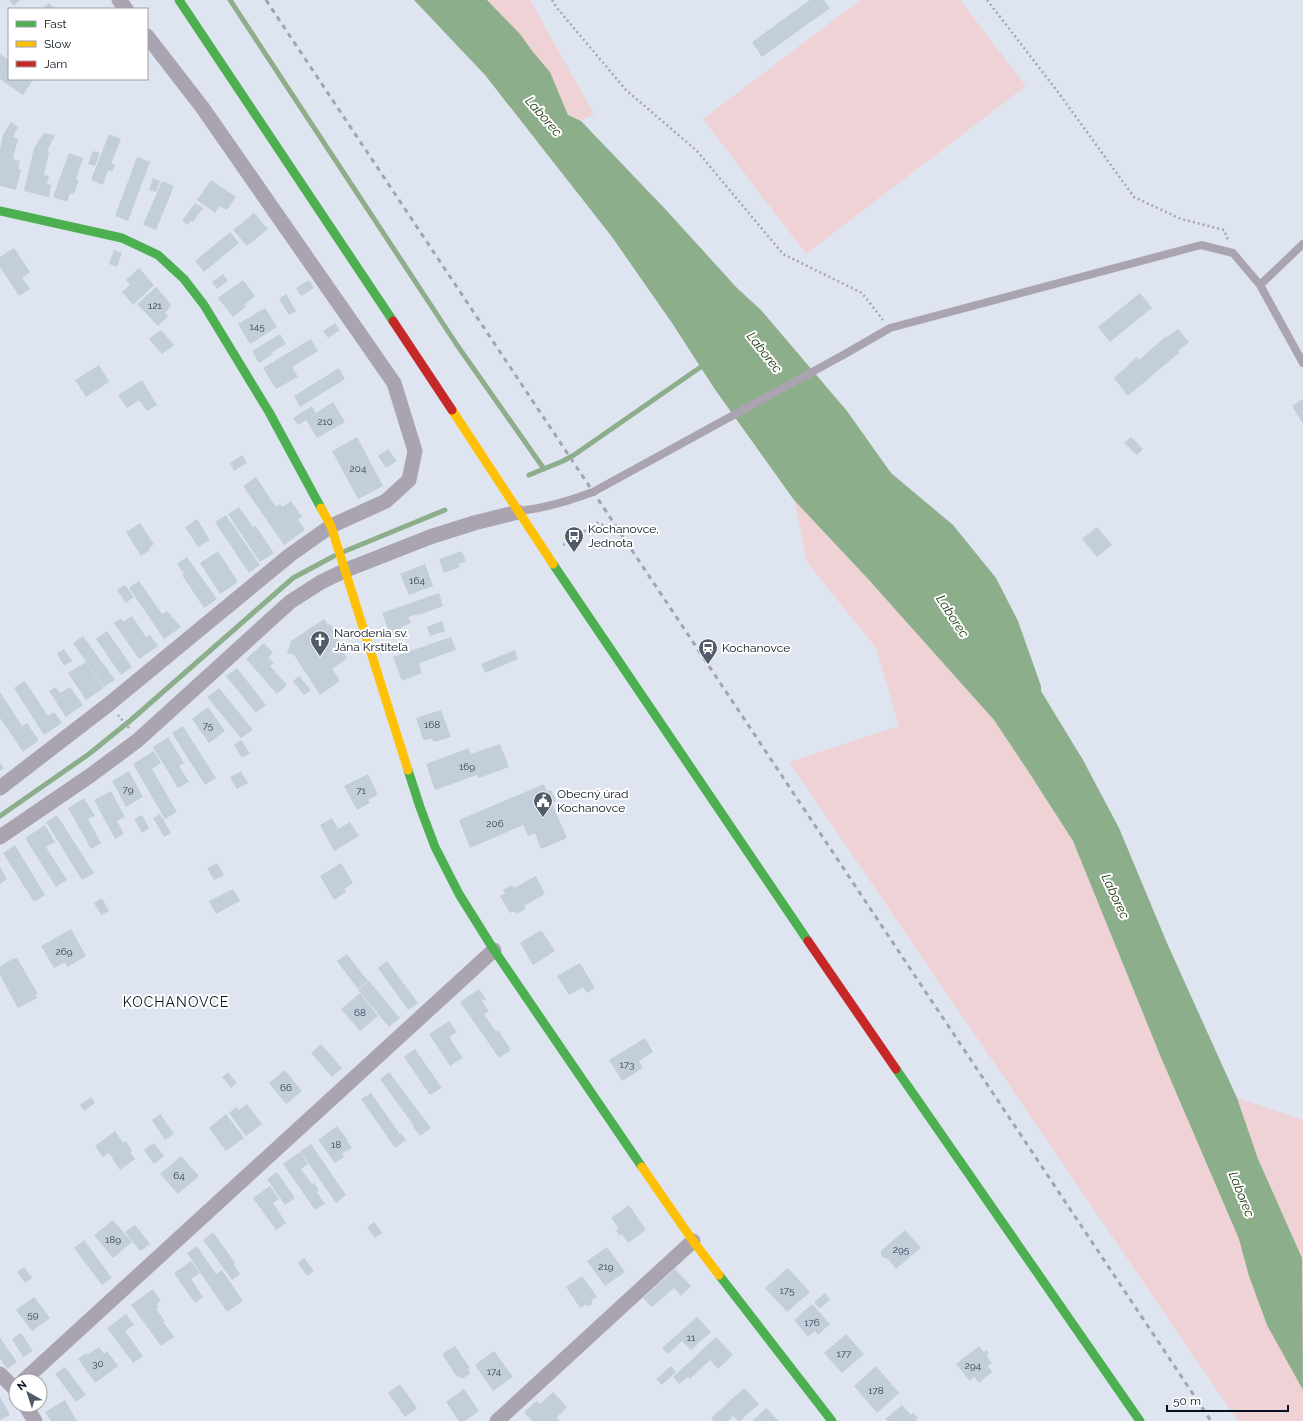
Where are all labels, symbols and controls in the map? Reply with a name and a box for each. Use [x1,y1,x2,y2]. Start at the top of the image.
legend [8,8,148,80]
text: Fast [44,17,67,31]
text: Slow [44,37,71,51]
text: Jam [44,57,67,71]
water label: Laborec [522,93,565,139]
house number: 121 [148,300,163,311]
house number: 145 [249,321,265,332]
water label: Laborec [744,329,785,376]
house number: 210 [317,416,333,427]
house number: 204 [350,463,367,474]
place label: Kochanovce, Jednota [588,522,659,550]
bus stop icon: Kochanovce, Jednota [563,525,585,553]
house number: 164 [409,575,425,586]
water label: Laborec [933,592,972,641]
place label: Narodenia sv. Jána Krstiteľa [334,626,408,654]
church icon: Narodenia sv. Jána Krstiteľa [309,629,331,657]
station icon: Kochanovce [697,637,719,665]
place label: Kochanovce [722,641,790,655]
house number: 168 [424,719,440,730]
house number: 75 [203,720,214,731]
house number: 169 [459,761,475,772]
house number: 79 [122,784,134,795]
house number: 71 [356,785,367,796]
place label: Obecný úrad Kochanovce [557,787,628,815]
public building icon: Obecný úrad Kochanovce [532,790,554,818]
house number: 206 [486,818,504,829]
water label: Laborec [1099,871,1133,921]
house number: 269 [55,946,73,957]
district label: KOCHANOVCE [123,994,229,1010]
house number: 68 [354,1007,366,1018]
house number: 173 [620,1059,634,1070]
house number: 66 [280,1082,292,1093]
house number: 18 [331,1139,341,1150]
water label: Laborec [1226,1169,1258,1219]
house number: 64 [173,1170,185,1181]
house number: 189 [105,1234,121,1245]
house number: 295 [893,1244,910,1255]
house number: 219 [598,1261,614,1272]
house number: 175 [780,1285,795,1296]
house number: 59 [27,1309,39,1320]
house number: 176 [804,1317,820,1328]
house number: 11 [687,1332,696,1343]
house number: 177 [837,1348,852,1359]
house number: 30 [92,1358,104,1369]
house number: 294 [965,1360,982,1371]
house number: 174 [487,1366,502,1377]
north arrow [8,1373,48,1413]
text: N [15,1378,29,1393]
house number: 178 [868,1385,884,1396]
scale bar [1167,1387,1288,1413]
text: 50 m [1173,1394,1201,1408]

